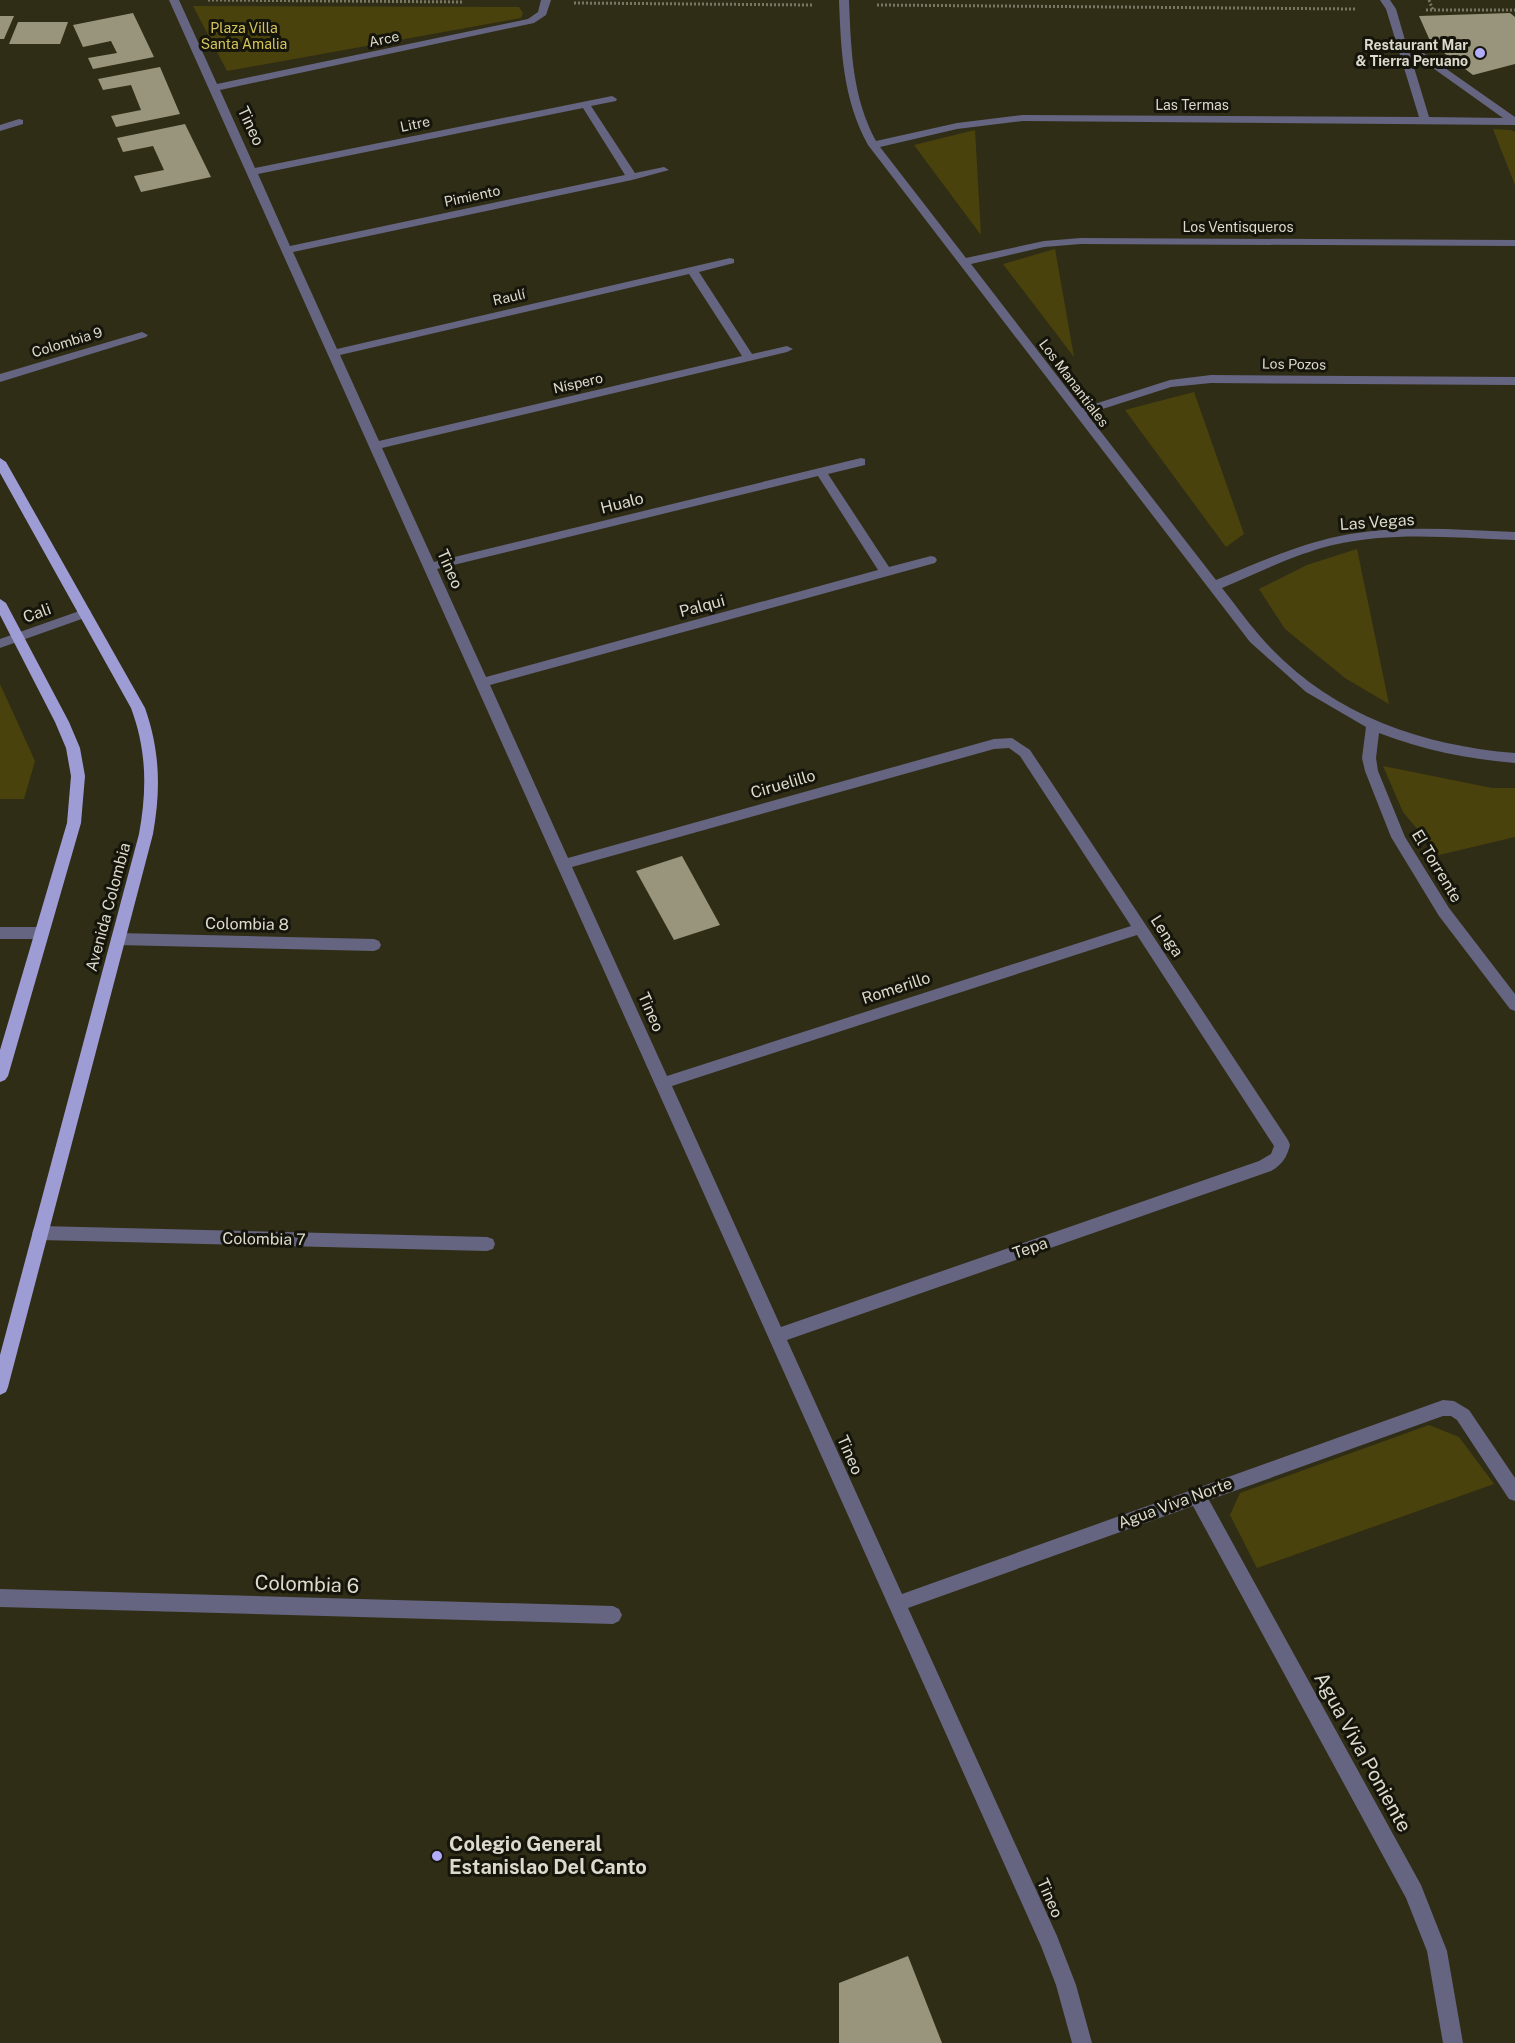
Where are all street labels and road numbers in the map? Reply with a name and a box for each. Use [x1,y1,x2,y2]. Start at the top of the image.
street label: Arce [367,28,401,50]
street label: Las Termas [1155,97,1229,113]
street label: Tineo [234,103,268,149]
street label: Litre [399,113,432,135]
street label: Pimiento [442,182,502,210]
street label: Los Ventisqueros [1183,219,1294,235]
street label: Raulí [491,285,527,308]
street label: Colombia 9 [30,324,105,360]
street label: Los Manantiales [1036,336,1112,430]
street label: Los Pozos [1262,355,1326,373]
street label: Níspero [552,369,605,396]
street label: Hualo [598,488,646,518]
street label: Las Vegas [1339,510,1415,534]
street label: Tineo [433,546,467,592]
street label: Palqui [677,591,727,621]
street label: Cali [20,599,54,627]
street label: Ciruelillo [748,766,818,802]
street label: El Torrente [1408,826,1466,906]
street label: Avenida Colombia [82,841,134,973]
street label: Lenga [1147,912,1187,960]
street label: Colombia 8 [205,914,289,934]
street label: Romerillo [859,968,933,1008]
street label: Tineo [634,989,668,1035]
street label: Colombia 7 [222,1229,306,1249]
street label: Tepa [1010,1233,1050,1263]
street label: Tineo [833,1432,867,1478]
street label: Agua Viva Norte [1115,1474,1235,1532]
street label: Colombia 6 [254,1570,360,1598]
street label: Agua Viva Poniente [1309,1668,1417,1836]
street label: Tineo [1033,1875,1067,1921]

